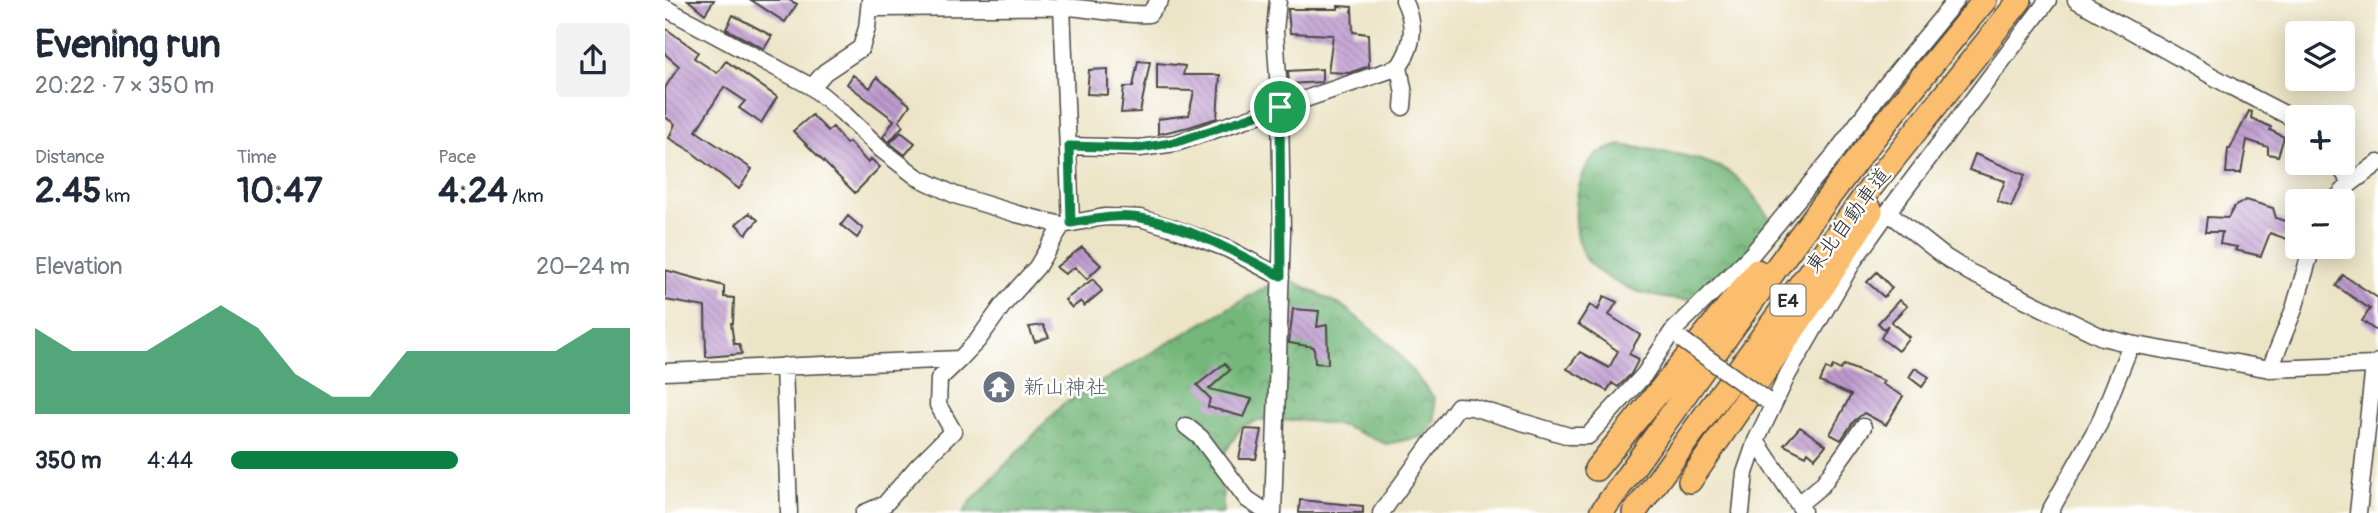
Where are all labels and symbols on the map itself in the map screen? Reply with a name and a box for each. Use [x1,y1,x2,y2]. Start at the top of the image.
pin [1250,77,1310,137]
street label: 東北自動車道 [1800,162,1897,279]
road number: E4 [1771,284,1805,316]
temple icon: 新山神社 [980,368,1018,406]
place label: 新山神社 [1023,374,1107,401]

